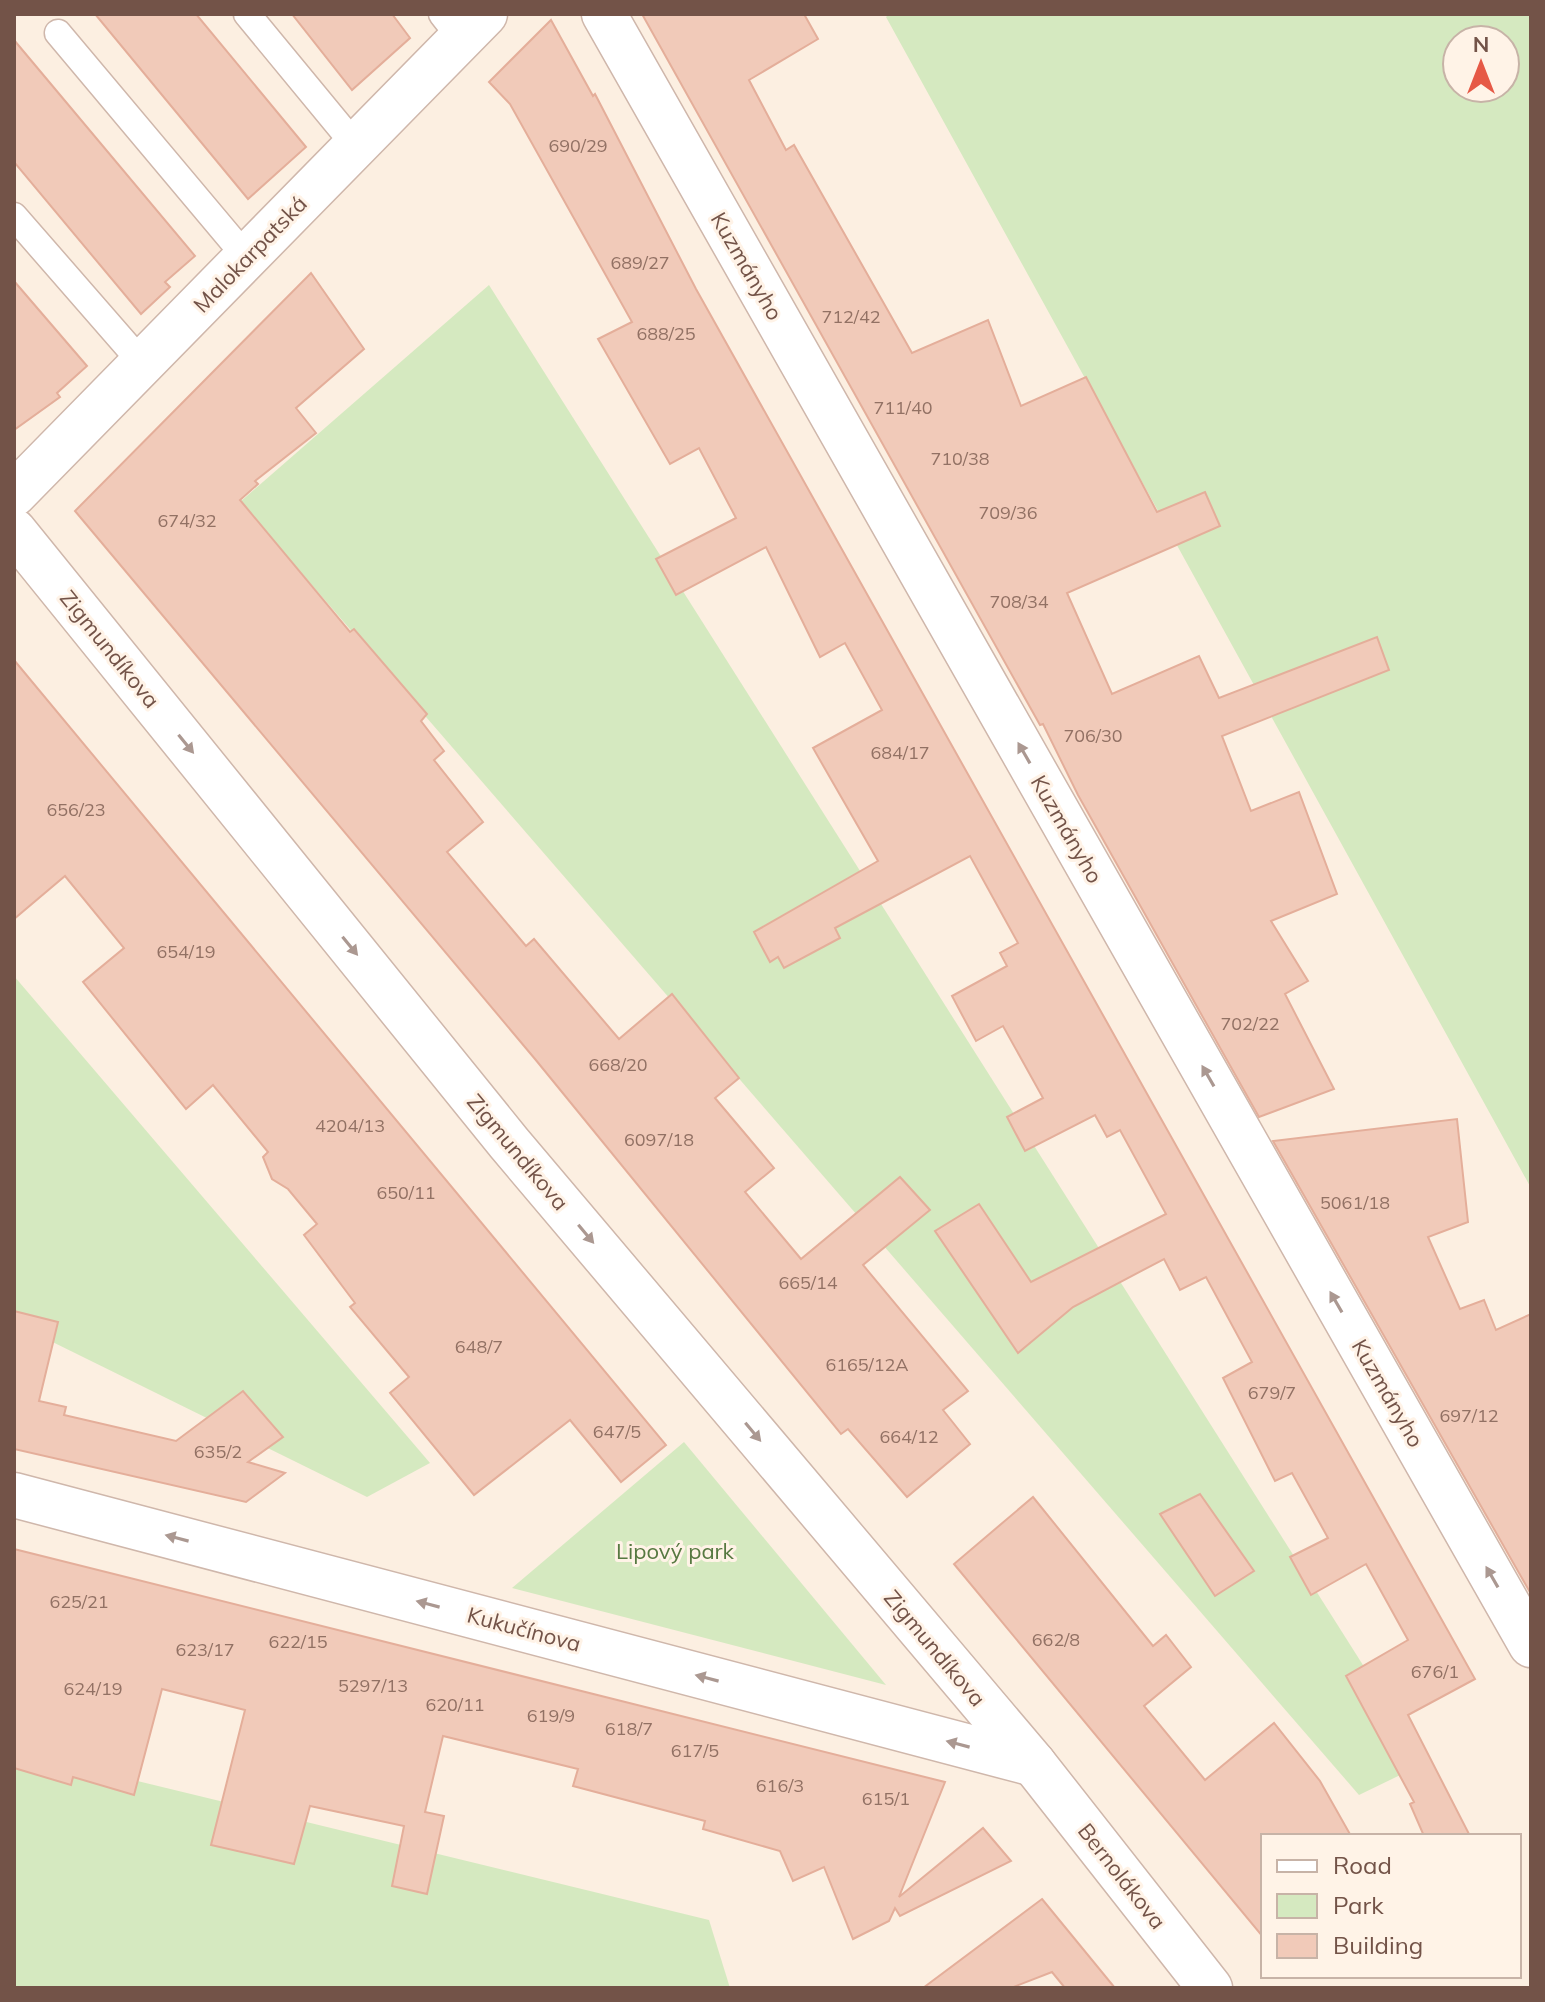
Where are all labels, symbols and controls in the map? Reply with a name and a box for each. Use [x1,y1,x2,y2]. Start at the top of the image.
north arrow [1441,24,1521,104]
text: N [1473,30,1489,58]
house number: 690/29 [548,134,608,157]
street label: Malokarpatská [187,190,313,318]
street label: Kuzmányho [705,207,789,325]
house number: 689/27 [610,251,670,274]
house number: 712/42 [821,305,881,328]
house number: 688/25 [636,322,696,345]
house number: 711/40 [873,396,933,419]
house number: 710/38 [930,447,990,470]
house number: 709/36 [978,501,1038,524]
house number: 674/32 [157,509,217,532]
street label: Zigmundíkova [54,585,166,713]
house number: 708/34 [989,590,1049,613]
house number: 706/30 [1063,724,1123,747]
one-way arrow [178,734,194,754]
house number: 684/17 [870,741,930,764]
one-way arrow [1017,741,1031,764]
street label: Kuzmányho [1025,770,1109,888]
house number: 656/23 [46,798,106,821]
one-way arrow [341,936,358,956]
house number: 654/19 [156,940,216,963]
house number: 702/22 [1220,1012,1280,1035]
house number: 668/20 [588,1053,648,1076]
one-way arrow [1201,1065,1215,1087]
street label: Zigmundíkova [461,1088,575,1216]
house number: 4204/13 [315,1114,385,1137]
house number: 6097/18 [624,1128,694,1151]
house number: 650/11 [376,1181,436,1204]
house number: 5061/18 [1320,1191,1390,1214]
one-way arrow [577,1223,594,1243]
house number: 665/14 [778,1271,838,1294]
one-way arrow [1329,1291,1343,1313]
street label: Kuzmányho [1346,1334,1430,1452]
house number: 648/7 [455,1335,503,1358]
house number: 6165/12A [825,1353,909,1376]
house number: 679/7 [1248,1381,1296,1404]
house number: 697/12 [1439,1404,1499,1427]
house number: 647/5 [593,1420,641,1443]
one-way arrow [744,1422,761,1442]
house number: 664/12 [879,1425,939,1448]
house number: 635/2 [194,1440,242,1463]
one-way arrow [164,1531,189,1543]
park label: Lipový park [616,1537,735,1565]
one-way arrow [1486,1566,1500,1588]
street label: Zigmundíkova [878,1584,992,1712]
house number: 625/21 [49,1590,109,1613]
one-way arrow [416,1598,441,1610]
street label: Kukučínova [464,1600,584,1658]
house number: 662/8 [1032,1628,1080,1651]
house number: 622/15 [268,1630,328,1653]
house number: 623/17 [175,1638,235,1661]
house number: 676/1 [1411,1660,1459,1683]
one-way arrow [694,1671,719,1683]
house number: 5297/13 [338,1674,408,1697]
house number: 624/19 [63,1677,123,1700]
house number: 620/11 [425,1693,485,1716]
house number: 619/9 [527,1704,575,1727]
house number: 618/7 [605,1717,653,1740]
one-way arrow [946,1738,971,1750]
house number: 617/5 [671,1739,719,1762]
house number: 616/3 [756,1774,804,1797]
house number: 615/1 [862,1787,910,1810]
street label: Bernolákova [1072,1817,1172,1935]
legend [1261,1834,1521,1978]
text: Road [1333,1850,1392,1880]
text: Park [1333,1890,1384,1920]
text: Building [1333,1930,1423,1960]

